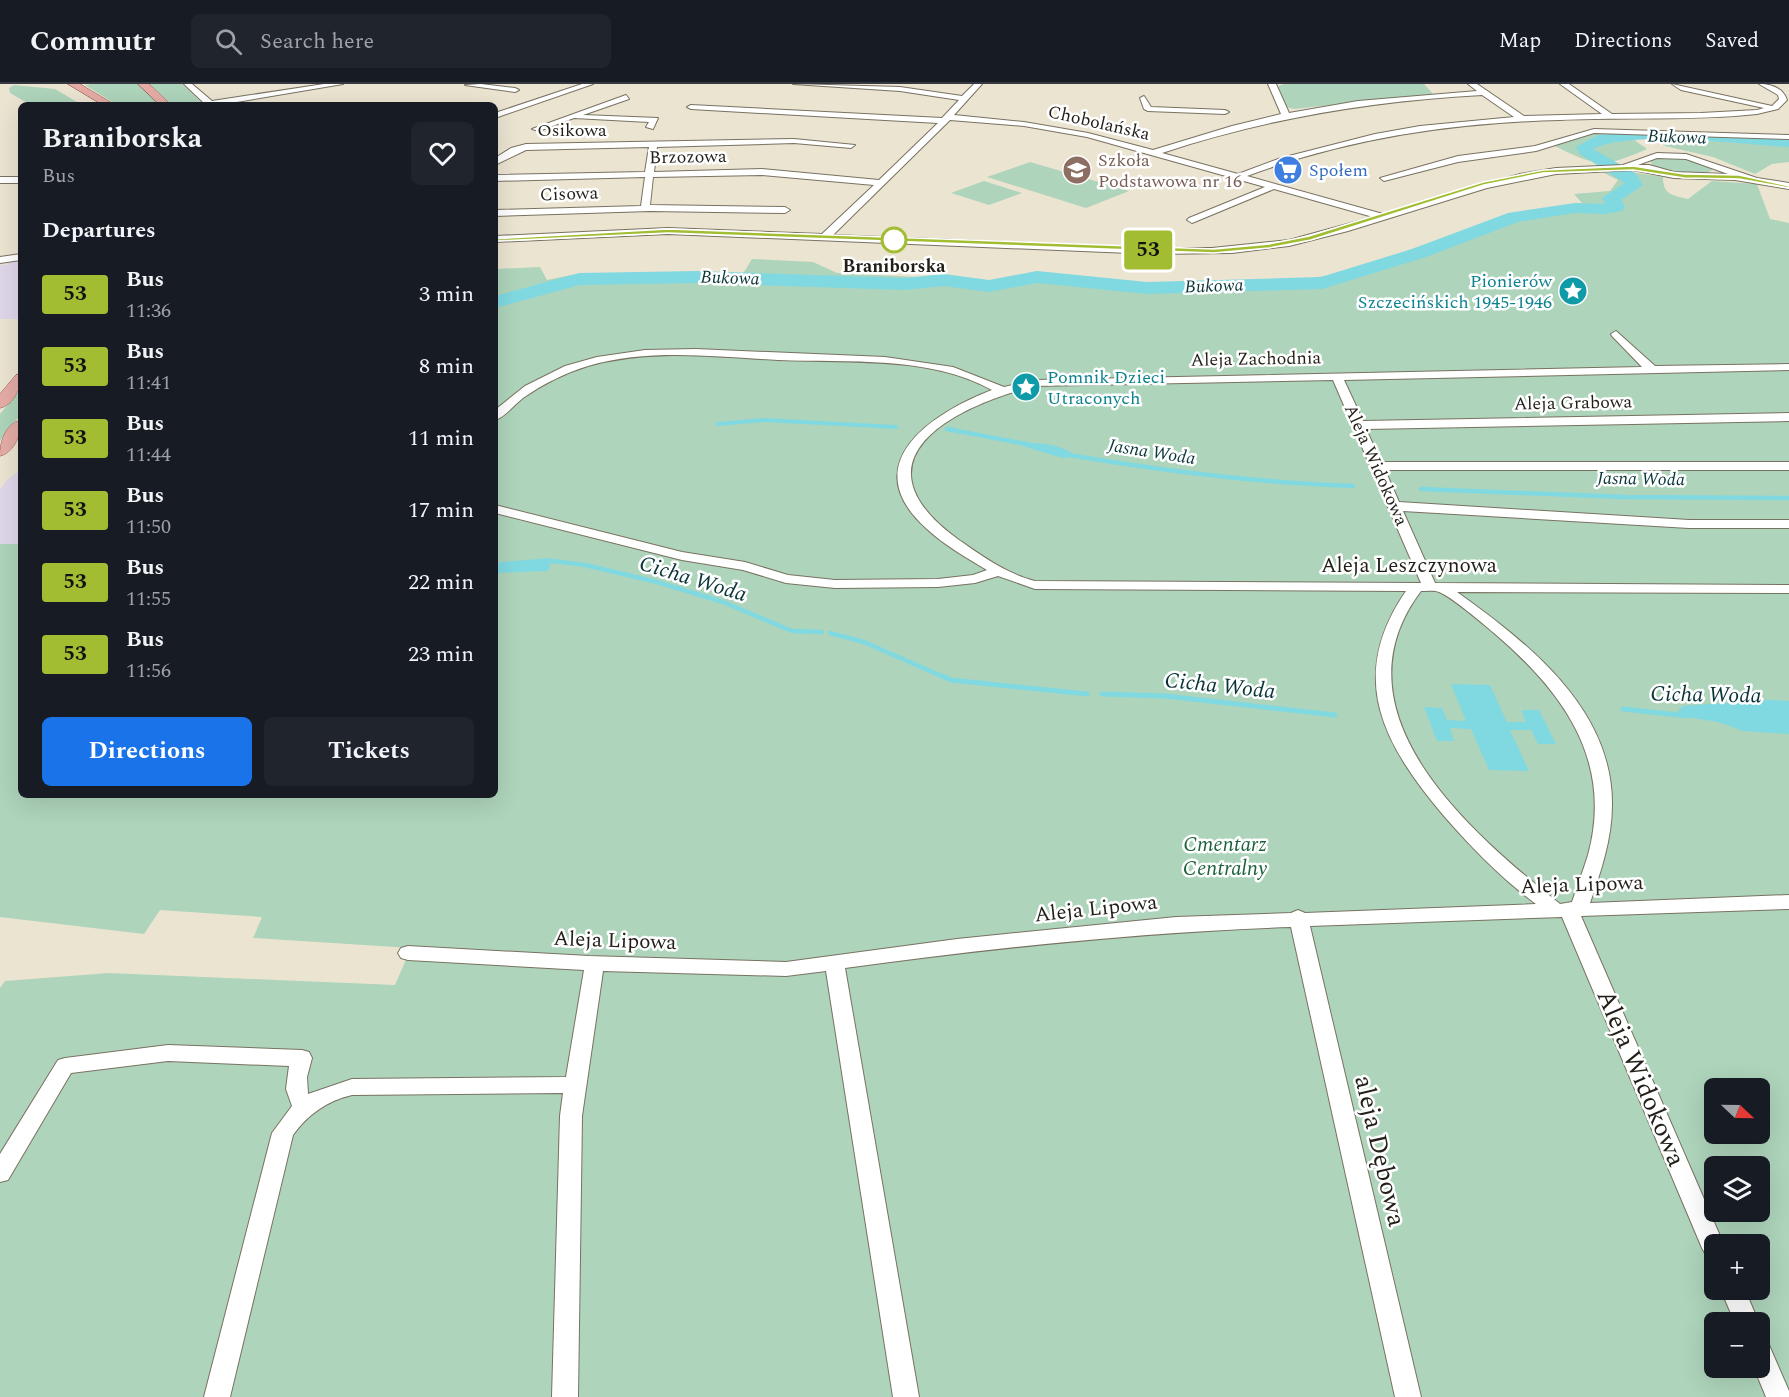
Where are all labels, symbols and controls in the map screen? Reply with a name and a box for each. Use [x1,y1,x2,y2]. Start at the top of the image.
search box [191,14,611,68]
text: Commutr [30,20,155,63]
icon: search [212,25,245,58]
text: Search here [260,25,374,58]
text: Map [1499,25,1541,57]
text: Directions [1574,25,1672,57]
text: Saved [1705,25,1759,57]
street label: Chobolańska [1045,98,1153,148]
text: Braniborska [42,117,202,160]
street label: Osikowa [537,117,607,144]
button: heart [411,122,474,185]
water label: Bukowa [1647,122,1707,152]
street label: Brzozowa [649,143,727,171]
place label: Szkoła Podstawowa nr 16 [1098,147,1242,195]
school or university icon: Szkoła Podstawowa nr 16 [1061,154,1093,186]
supermarket icon: Społem [1272,154,1304,186]
place label: Społem [1309,157,1368,184]
text: Bus [42,161,75,191]
street label: Cisowa [539,179,599,209]
text: Departures [42,214,156,247]
marker: Braniborska [881,227,907,253]
line badge: 53 [1121,230,1175,270]
text: 53 [1136,234,1160,266]
place label: Braniborska [843,253,946,280]
text: Bus [126,263,164,296]
water label: Bukowa [700,263,760,293]
place label: Pionierów Szczecińskich 1945-1946 [1358,268,1552,316]
water label: Bukowa [1184,271,1244,301]
place icon: Pionierów Szczecińskich 1945-1946 [1557,275,1589,307]
text: 53 [63,278,87,310]
text: 3 min [419,278,474,311]
text: 11:36 [126,296,171,326]
text: Bus [126,335,164,368]
street label: Aleja Zachodnia [1191,344,1322,374]
text: 53 [63,350,87,382]
text: 8 min [419,350,474,383]
place label: Pomnik Dzieci Utraconych [1047,364,1165,412]
text: 11:41 [126,368,171,398]
place icon: Pomnik Dzieci Utraconych [1010,371,1042,403]
street label: Aleja Grabowa [1514,388,1633,418]
street label: Aleja Widokowa [1337,400,1415,530]
text: Bus [126,407,164,440]
text: 53 [63,422,87,454]
text: 11 min [408,422,474,455]
water label: Jasna Woda [1105,431,1197,472]
text: 11:44 [126,440,171,470]
water label: Jasna Woda [1595,465,1685,493]
text: Bus [126,479,164,512]
text: 53 [63,494,87,526]
text: 17 min [408,494,474,527]
text: 11:50 [126,512,171,542]
water label: Cicha Woda [635,547,751,611]
street label: Aleja Leszczynowa [1321,550,1498,582]
text: Bus [126,551,164,584]
text: 53 [63,566,87,598]
text: 22 min [408,566,474,599]
text: 11:55 [126,584,171,614]
text: Bus [126,623,164,656]
text: 53 [63,638,87,670]
text: 23 min [408,638,474,671]
text: 11:56 [126,656,171,686]
water label: Cicha Woda [1163,664,1277,708]
water label: Cicha Woda [1650,678,1762,712]
button: Directions [42,717,252,786]
button: Tickets [264,717,474,786]
park label: Cmentarz Centralny [1183,829,1268,885]
street label: Aleja Lipowa [1520,867,1645,903]
street label: Aleja Lipowa [1033,887,1160,931]
street label: Aleja Lipowa [553,923,678,959]
street label: Aleja Widokowa [1586,983,1696,1173]
street label: aleja Dębowa [1343,1071,1417,1231]
north arrow [1704,1078,1770,1144]
map controls [1704,1078,1770,1378]
button: layers [1704,1156,1770,1222]
button: + [1704,1234,1770,1300]
button: − [1704,1312,1770,1378]

